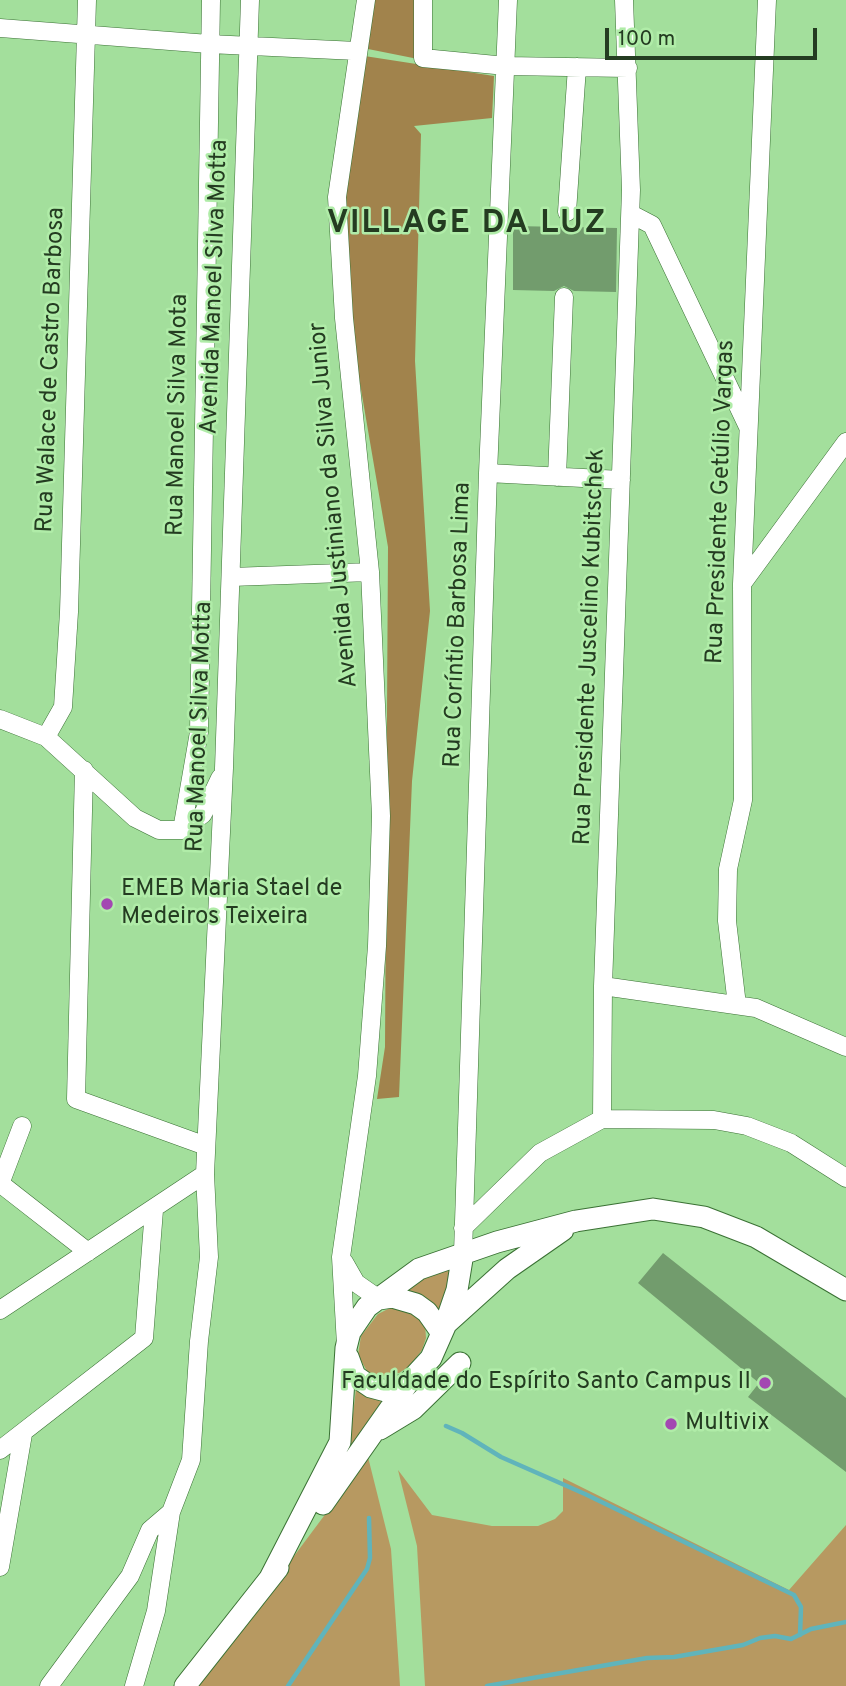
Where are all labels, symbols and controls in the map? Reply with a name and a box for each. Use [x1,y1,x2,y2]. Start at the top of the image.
scale bar [608,14,820,58]
text: 100 m [618,26,675,53]
street label: Avenida Manoel Silva Motta [196,139,236,435]
street label: Rua Walace de Castro Barbosa [32,207,72,533]
district label: VILLAGE DA LUZ [329,207,605,245]
street label: Rua Manoel Silva Mota [162,294,196,536]
street label: Avenida Justiniano da Silva Junior [305,321,365,689]
street label: Rua Presidente Getúlio Vargas [702,339,742,665]
street label: Rua Presidente Juscelino Kubitschek [570,448,612,846]
street label: Rua Coríntio Barbosa Lima [440,482,478,768]
street label: Rua Manoel Silva Motta [182,601,220,853]
place label: EMEB Maria Stael de Medeiros Teixeira [121,876,342,932]
marker: EMEB Maria Stael de Medeiros Teixeira [99,896,115,912]
place label: Faculdade do Espírito Santo Campus II [341,1369,751,1397]
marker: Faculdade do Espírito Santo Campus II [757,1375,773,1391]
place label: Multivix [685,1410,770,1438]
marker: Multivix [663,1416,679,1432]

